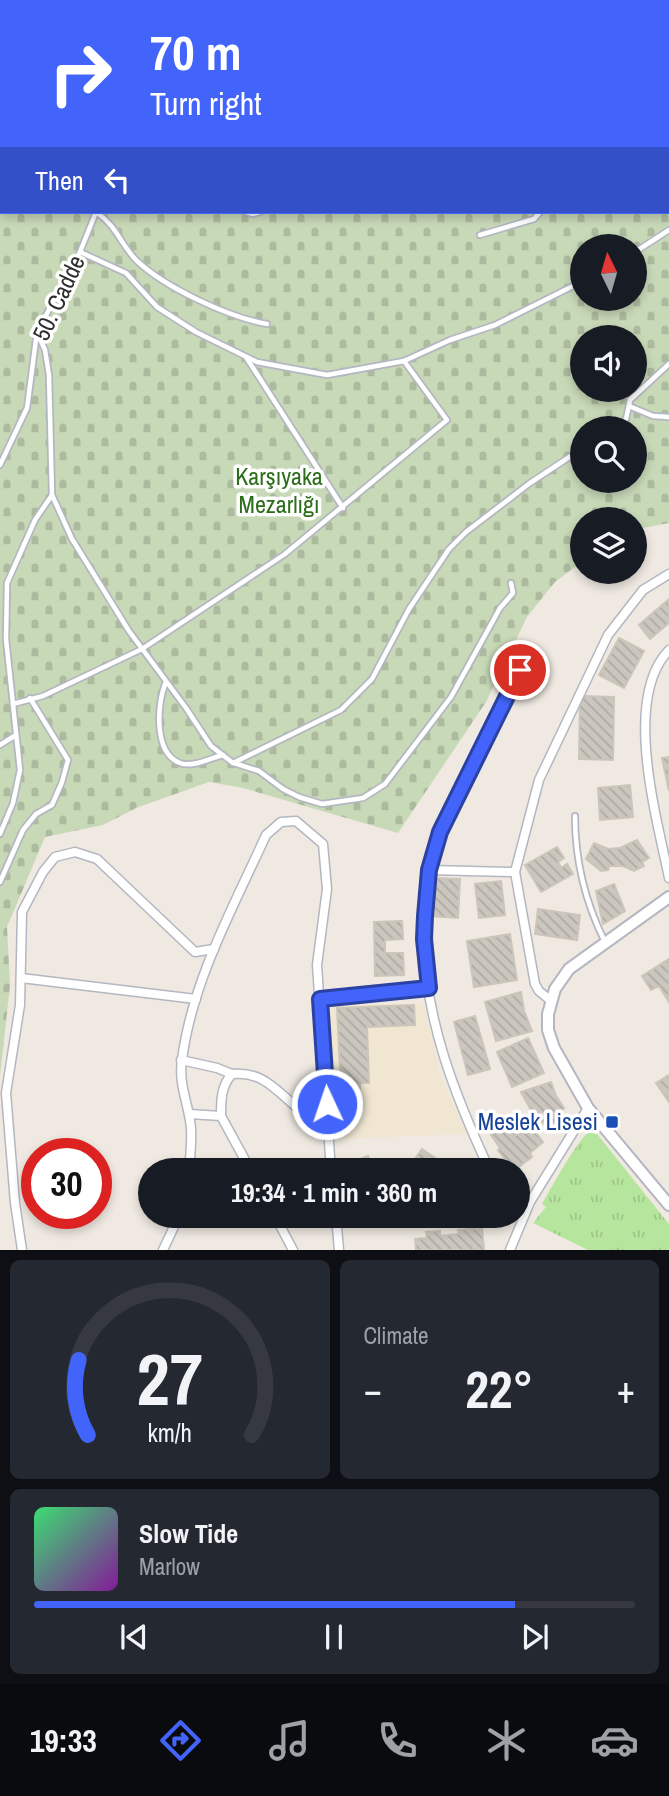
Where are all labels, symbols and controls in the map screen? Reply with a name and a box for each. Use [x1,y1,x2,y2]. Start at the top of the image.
text: 70 m [150,19,242,85]
icon: right [35,28,126,119]
text: Turn right [150,82,262,125]
icon: left [98,161,136,199]
text: Then [35,163,84,198]
north arrow [570,234,648,312]
map controls [570,234,647,584]
street label: 50. Cadde [24,250,92,345]
button: sound [570,325,647,402]
button: search [570,416,647,493]
park label: Karşıyaka Mezarlığı [235,460,323,520]
button: layers [570,507,647,584]
pin [490,640,550,700]
icon: arrive [501,651,539,689]
position arrow [290,1067,364,1141]
place label: Meslek Lisesi [478,1105,598,1137]
marker: Meslek Lisesi [604,1114,620,1130]
speed limit sign: 30 [21,1138,112,1229]
text: 19:34 · 1 min · 360 m [231,1175,437,1210]
text: Climate [364,1320,428,1351]
text: 27 [137,1331,203,1429]
text: 22° [465,1354,533,1424]
text: − [364,1364,382,1415]
text: + [617,1364,635,1415]
text: km/h [148,1416,192,1450]
text: Slow Tide [139,1516,238,1551]
text: Marlow [139,1551,200,1582]
icon: previous [115,1618,153,1656]
icon: pause [315,1618,353,1656]
icon: next [516,1618,554,1656]
icon: directions [156,1716,205,1765]
icon: music [265,1716,314,1765]
icon: phone [373,1716,422,1765]
icon: climate [482,1716,531,1765]
icon: car [590,1716,639,1765]
text: 19:33 [30,1719,97,1762]

